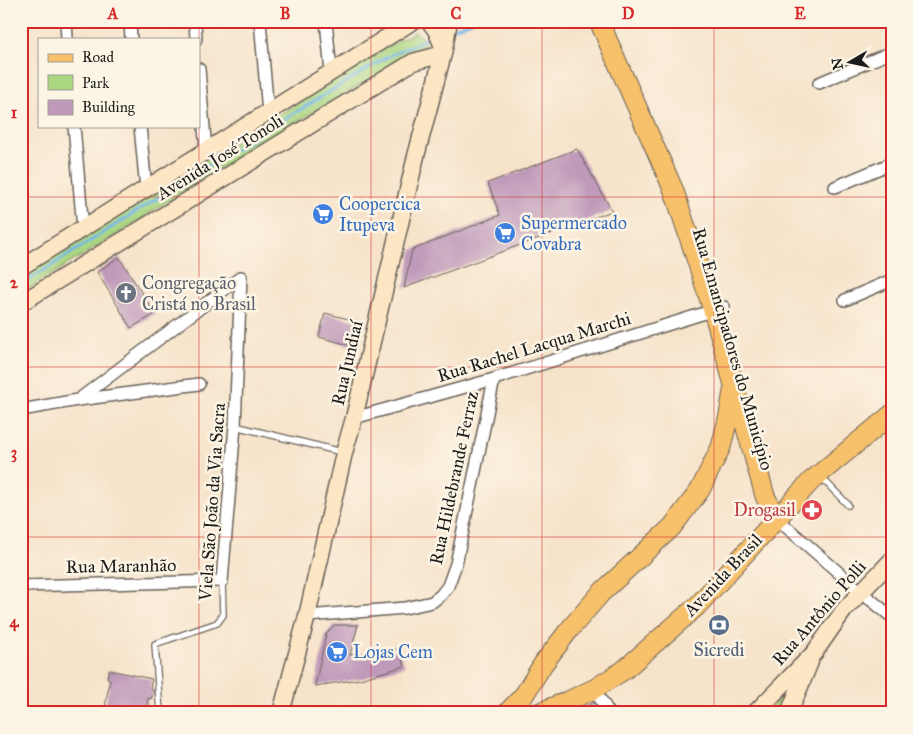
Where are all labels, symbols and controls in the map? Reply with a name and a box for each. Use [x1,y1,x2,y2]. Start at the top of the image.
text: A [107,4,119,23]
text: B [280,4,290,23]
text: C [451,4,462,23]
text: D [622,4,635,23]
text: E [794,4,806,23]
legend [38,38,200,128]
north arrow [826,38,876,88]
text: Road [82,48,114,66]
text: N [828,57,847,71]
text: Park [82,74,109,92]
text: Building [82,98,136,116]
text: 1 [11,103,18,122]
street label: Avenida José Tonoli [152,109,288,206]
place label: Coopercica Itupeva [339,193,421,236]
supermarket icon: Coopercica Itupeva [311,202,335,226]
place label: Supermercado Covabra [521,212,627,255]
supermarket icon: Supermercado Covabra [493,221,517,245]
street label: Rua Emancipadores do Município [688,225,778,473]
place label: Congregação Cristá no Brasil [142,272,256,315]
text: 2 [10,273,19,292]
church icon: Congregação Cristá no Brasil [114,281,138,305]
street label: Rua Rachel Lacqua Marchi [435,307,634,388]
street label: Rua Jundiaí [327,317,369,408]
street label: Rua Hildebrande Ferraz [425,389,483,567]
street label: Viela São João da Via Sacra [194,402,231,603]
text: 3 [11,443,17,463]
pharmacy icon: Drogasil [800,498,824,522]
place label: Drogasil [734,499,796,522]
street label: Avenida Brasil [678,529,767,622]
street label: Rua Maranhão [65,554,177,578]
street label: Rua Antônio Polli [767,556,871,670]
text: 4 [10,612,20,632]
bank icon: Sicredi [707,613,731,637]
place label: Sicredi [694,639,745,661]
supermarket icon: Lojas Cem [325,640,349,664]
place label: Lojas Cem [353,641,433,663]

